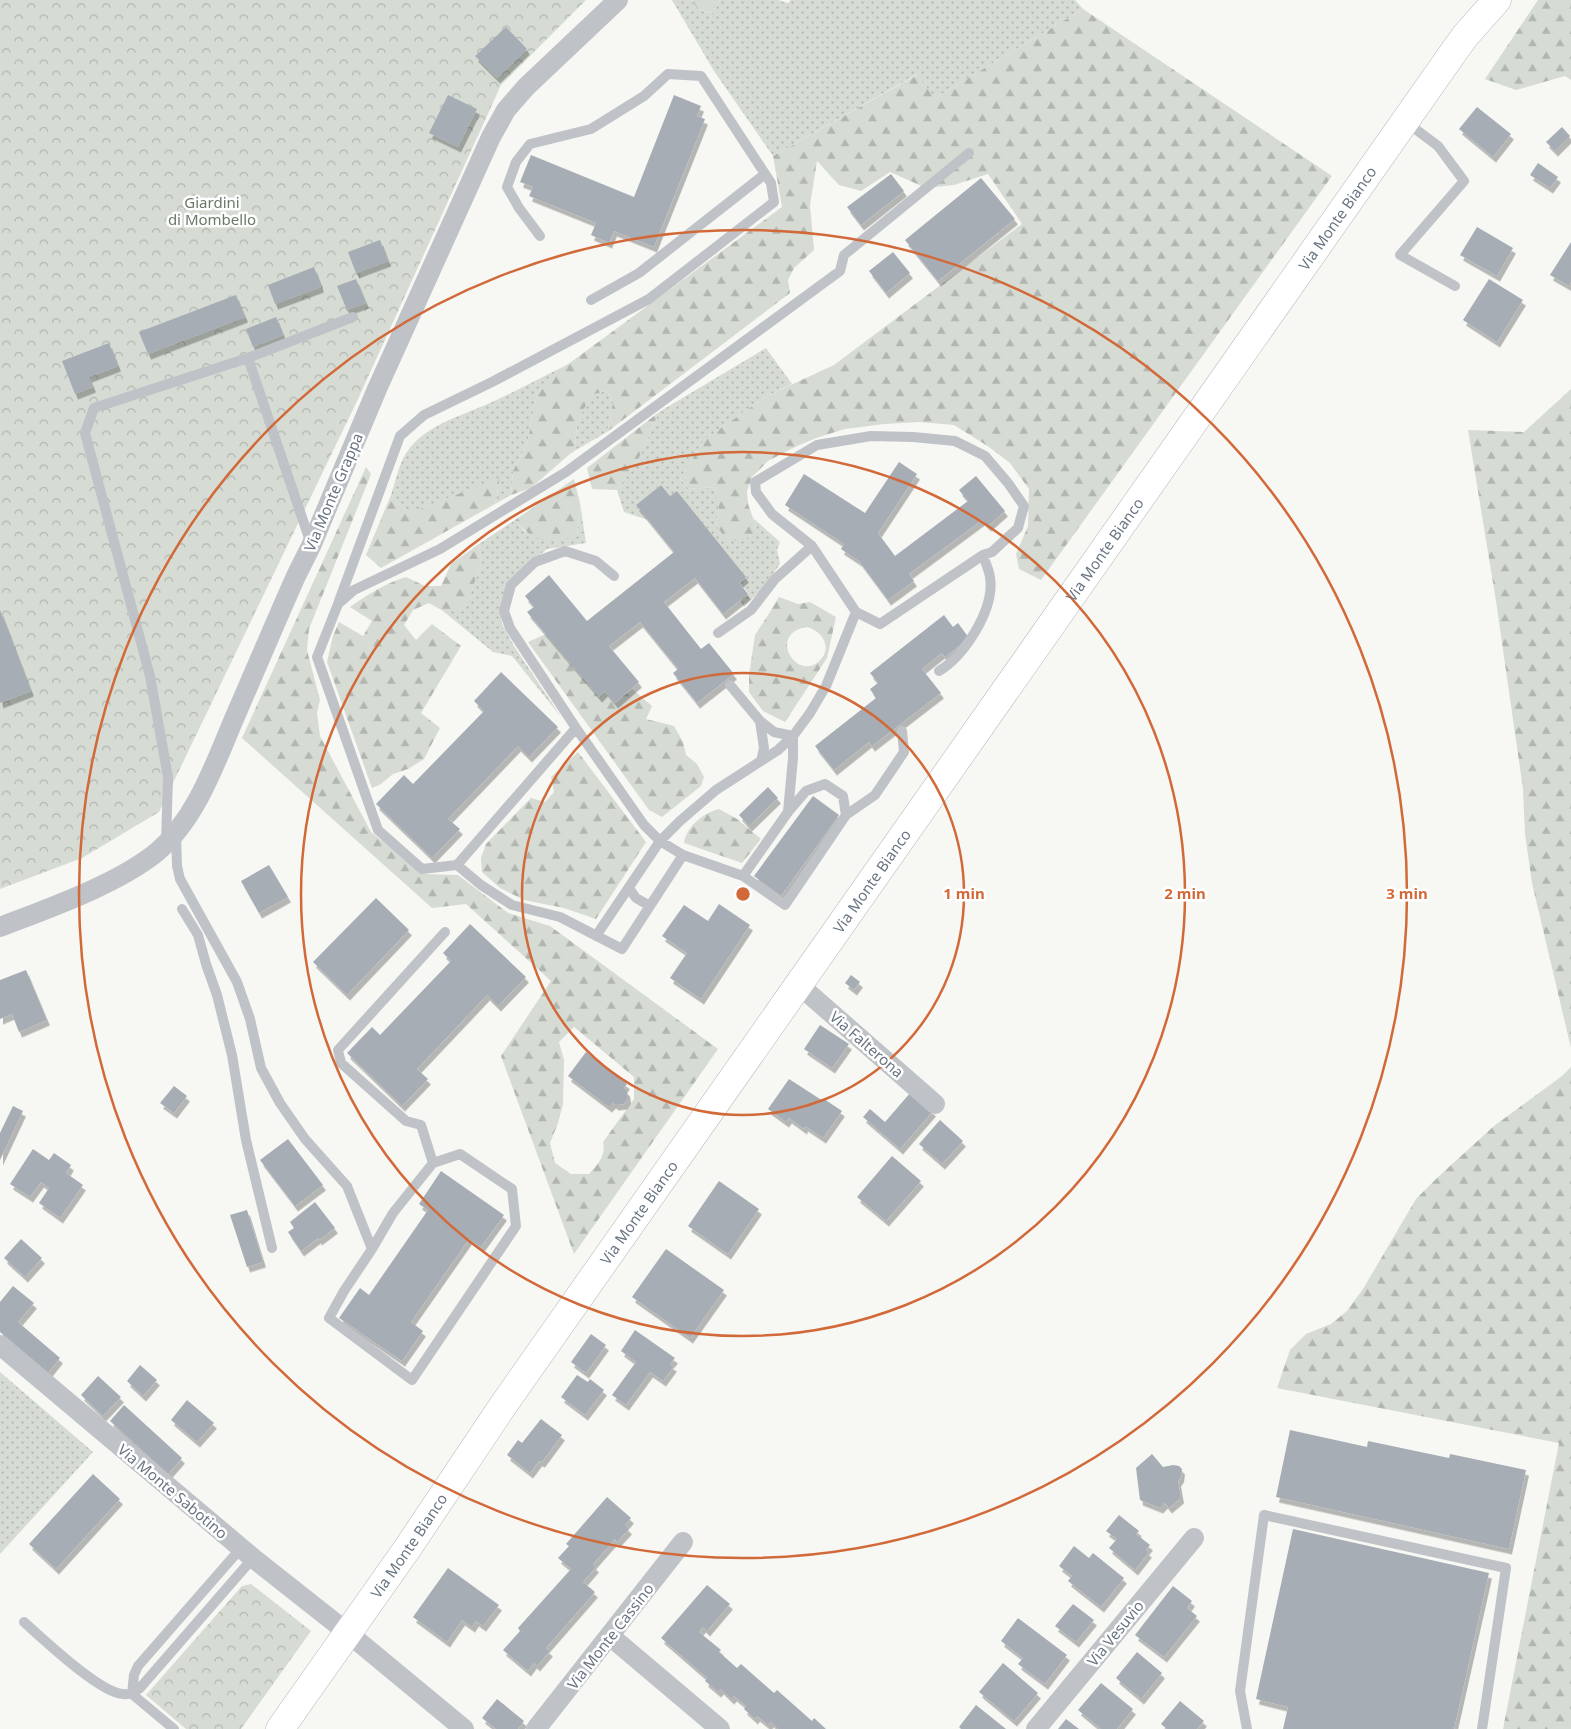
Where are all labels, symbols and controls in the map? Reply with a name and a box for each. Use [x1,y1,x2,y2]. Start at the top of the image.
street label: Via Monte Bianco [1294,162,1380,274]
park label: Giardini di Mombello [168,192,256,229]
street label: Via Monte Grappa [299,430,367,554]
street label: Via Monte Bianco [1061,494,1148,605]
street label: Via Monte Bianco [828,825,915,937]
text: 1 min [943,883,985,903]
text: 2 min [1164,883,1206,903]
text: 3 min [1386,883,1428,903]
centre of rings [734,885,752,903]
street label: Via Falterona [826,1006,908,1082]
street label: Via Monte Bianco [595,1156,682,1268]
street label: Via Monte Sabotino [114,1439,232,1543]
street label: Via Monte Bianco [366,1489,451,1602]
street label: Via Monte Cassino [562,1579,658,1693]
street label: Via Vesuvio [1082,1596,1148,1670]

